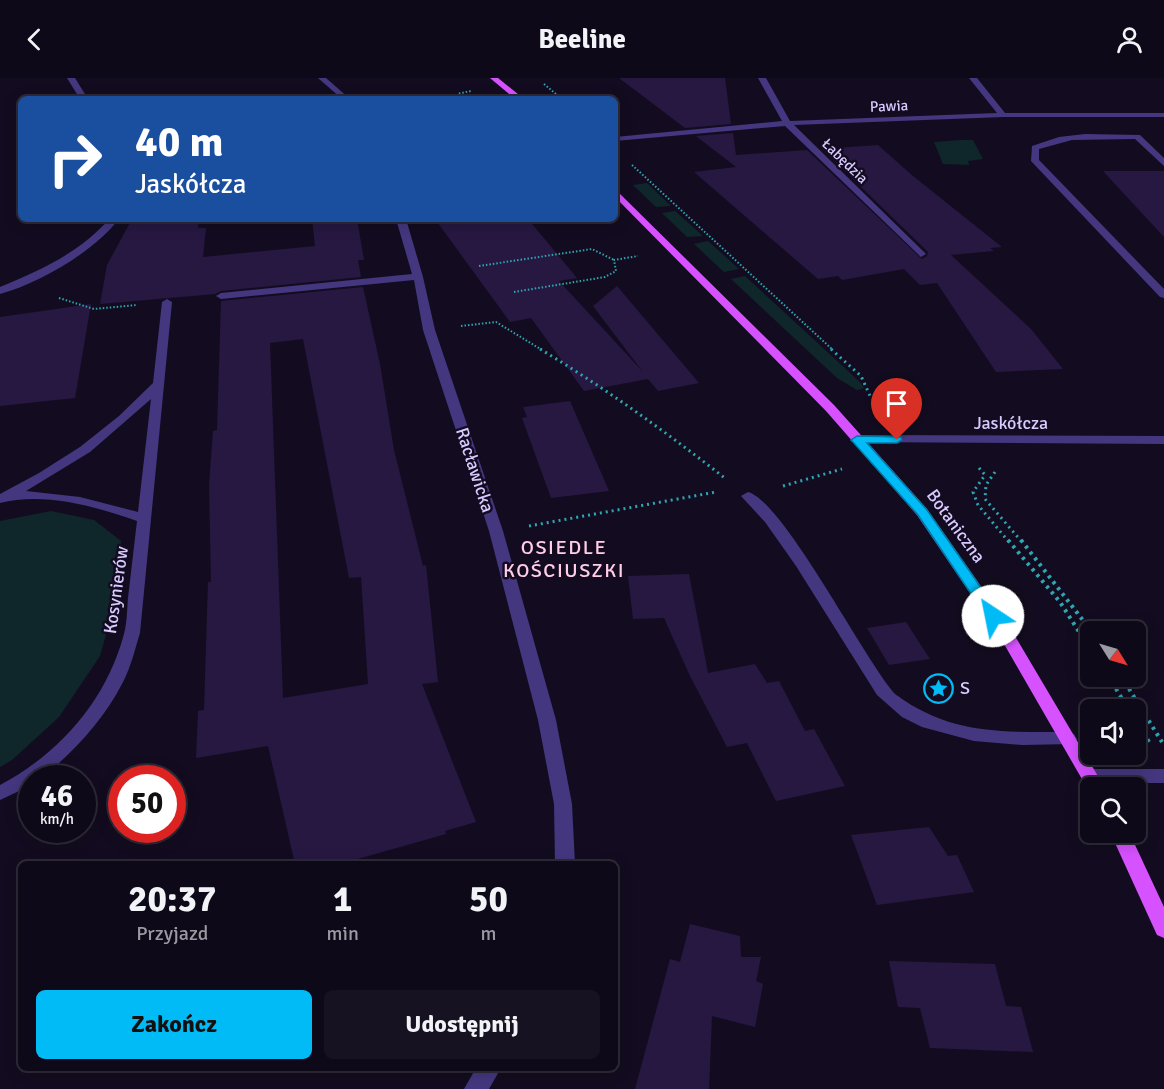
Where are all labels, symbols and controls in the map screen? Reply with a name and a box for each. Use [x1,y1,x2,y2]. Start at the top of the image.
icon: back [18,23,51,56]
text: Beeline [538,23,626,56]
icon: person [1113,23,1146,56]
street label: Pawia [870,96,908,116]
text: 40 m [135,117,224,168]
icon: right [36,120,114,198]
street label: Łabędzia [818,135,872,187]
text: Jaskółcza [135,168,246,201]
pin [871,378,922,440]
icon: arrive [880,387,913,420]
street label: Jaskółcza [974,412,1048,434]
street label: Racławicka [451,425,499,515]
street label: Botaniczna [922,485,990,567]
district label: OSIEDLE KOŚCIUSZKI [503,535,625,583]
street label: Kosynierów [99,545,133,635]
position arrow [961,584,1025,648]
north arrow [1080,621,1146,687]
map controls [1080,621,1146,843]
place icon: S [923,672,955,704]
place label: S [960,677,970,699]
button: sound [1080,699,1146,765]
speed limit sign: 50 [108,765,186,843]
button: search [1080,777,1146,843]
text: 46 [41,778,73,815]
text: km/h [40,810,74,828]
text: 20:37 [128,877,216,922]
text: 1 [333,877,352,922]
text: 50 [469,877,508,922]
text: Przyjazd [136,921,208,946]
text: min [327,921,359,946]
text: m [480,921,496,946]
button: Zakończ [36,990,312,1059]
button: Udostępnij [324,990,600,1059]

